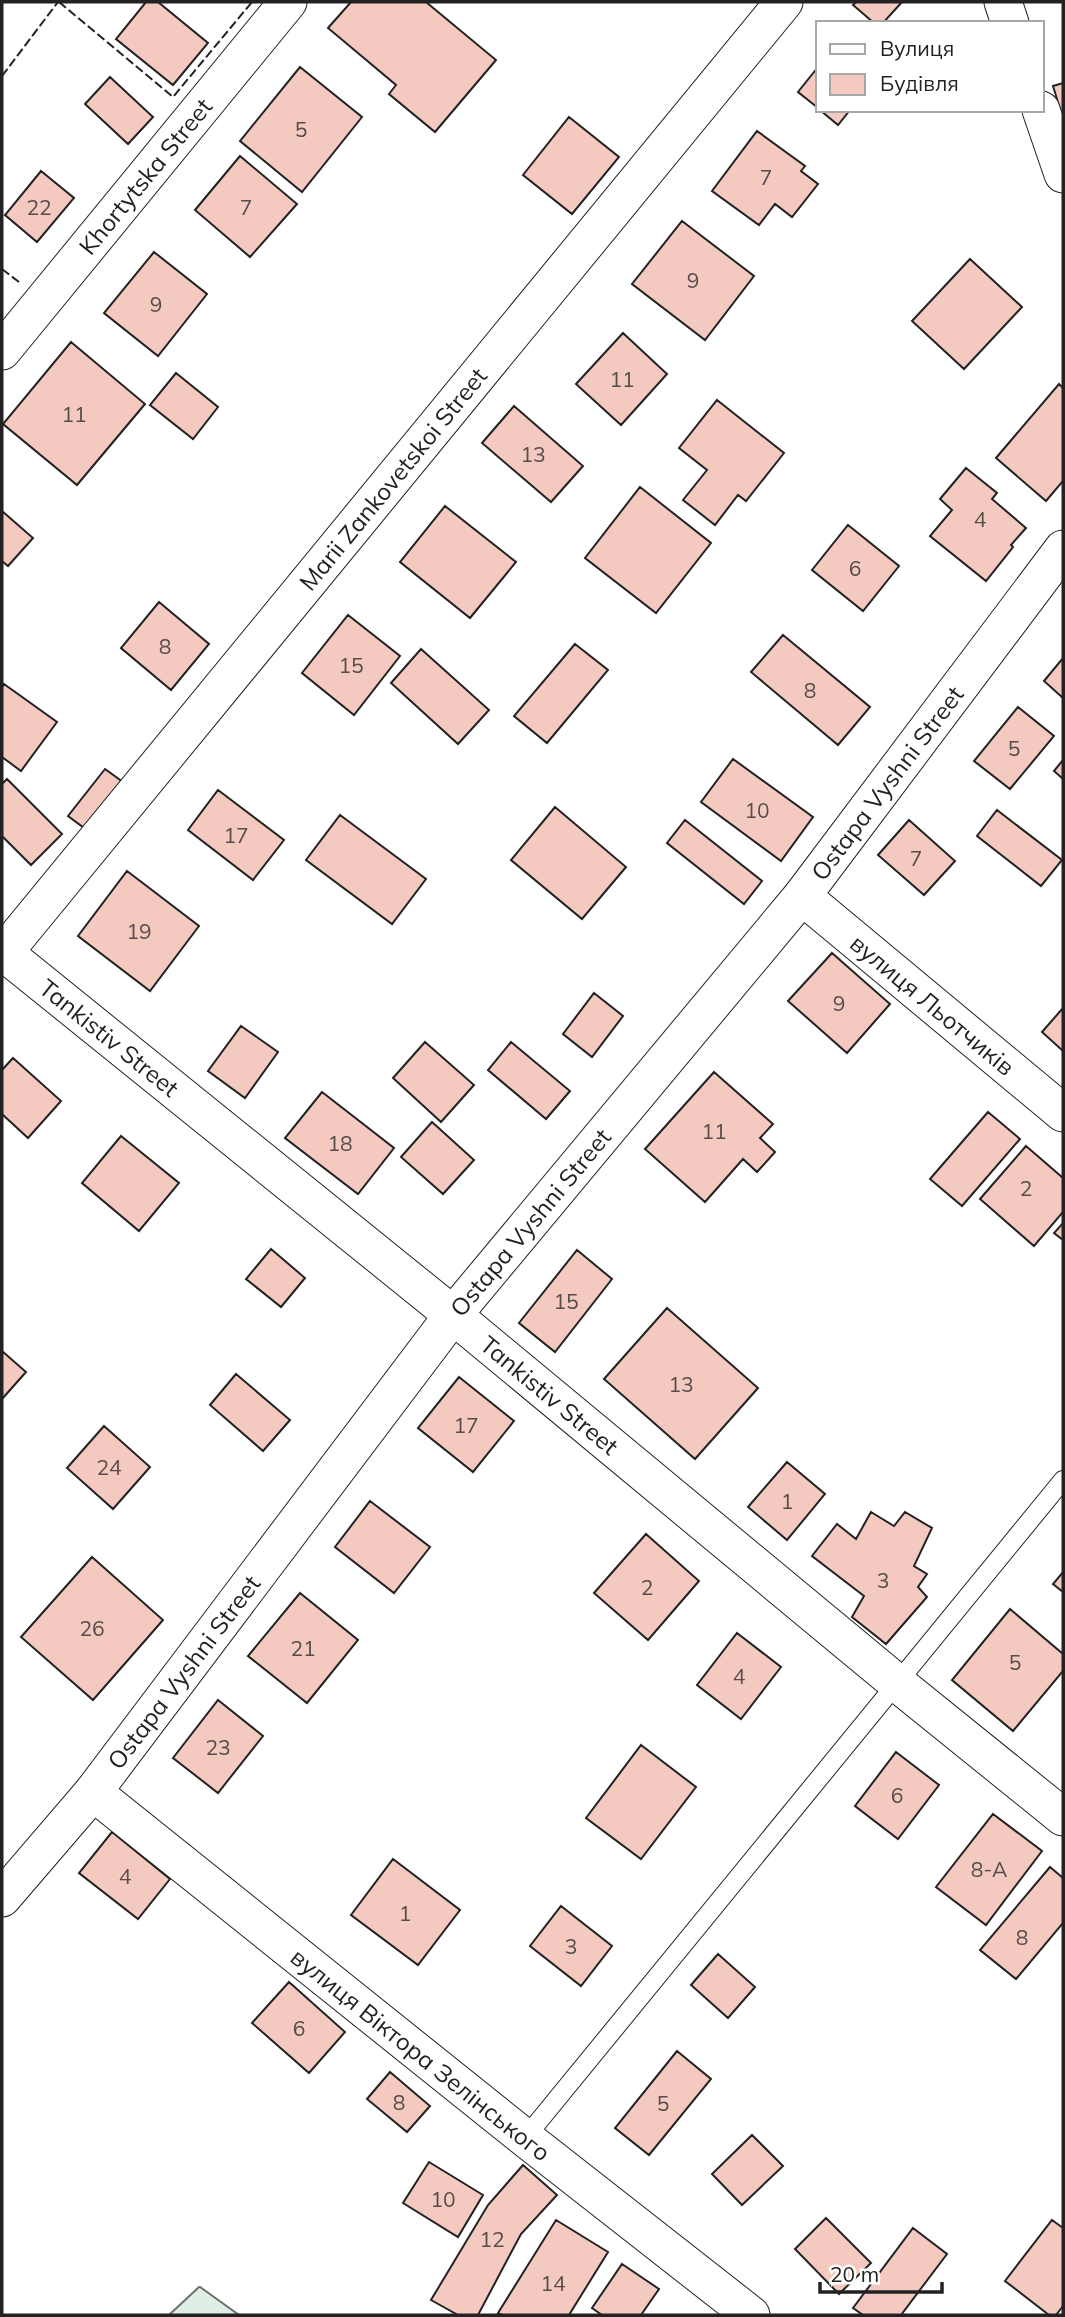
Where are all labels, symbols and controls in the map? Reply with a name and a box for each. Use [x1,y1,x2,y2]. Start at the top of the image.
legend [816,21,1044,112]
text: Вулиця [880,35,954,61]
text: Будівля [880,70,959,96]
street label: Khortytska Street [72,92,218,261]
house number: 5 [295,116,307,142]
house number: 7 [760,164,772,190]
house number: 22 [26,194,52,220]
house number: 7 [240,194,252,220]
house number: 9 [687,267,699,293]
house number: 9 [150,291,162,317]
street label: Marii Zankovetskoi Street [292,361,493,596]
house number: 11 [609,366,635,392]
house number: 11 [61,401,87,427]
house number: 13 [520,441,546,467]
house number: 4 [974,506,987,532]
house number: 6 [849,555,861,581]
house number: 8 [159,633,171,659]
house number: 15 [338,652,364,678]
house number: 8 [804,677,816,703]
street label: Ostapa Vyshni Street [804,680,970,886]
house number: 5 [1008,735,1020,761]
house number: 10 [744,797,770,823]
house number: 17 [223,822,249,848]
house number: 7 [910,845,922,871]
house number: 19 [126,918,152,944]
street label: вулиця Льотчиків [844,928,1021,1082]
street label: Tankistiv Street [34,972,185,1103]
house number: 9 [833,990,845,1016]
house number: 11 [701,1118,727,1144]
street label: Ostapa Vyshni Street [443,1122,617,1322]
house number: 18 [327,1130,353,1156]
house number: 2 [1020,1175,1032,1201]
house number: 15 [553,1288,579,1314]
street label: Tankistiv Street [474,1329,625,1461]
house number: 13 [668,1371,694,1397]
house number: 17 [453,1412,479,1438]
house number: 24 [96,1454,122,1480]
house number: 1 [781,1488,793,1514]
house number: 3 [877,1567,889,1593]
street label: Ostapa Vyshni Street [101,1569,266,1775]
house number: 2 [641,1574,653,1600]
house number: 26 [79,1615,105,1641]
house number: 21 [290,1635,316,1661]
house number: 5 [1009,1649,1021,1675]
house number: 4 [733,1663,746,1689]
house number: 23 [205,1734,231,1760]
house number: 6 [891,1782,903,1808]
house number: 8-А [971,1856,1008,1882]
house number: 4 [119,1863,132,1889]
house number: 1 [399,1900,411,1926]
house number: 8 [1016,1924,1028,1950]
house number: 3 [565,1933,577,1959]
street label: вулиця Віктора Зелінського [285,1942,557,2167]
house number: 6 [293,2015,305,2041]
house number: 8 [393,2089,405,2115]
house number: 5 [657,2090,669,2116]
house number: 10 [430,2186,456,2212]
house number: 12 [479,2226,505,2252]
scale bar [820,2250,942,2294]
text: 20 m [830,2261,879,2287]
house number: 14 [540,2270,566,2296]

